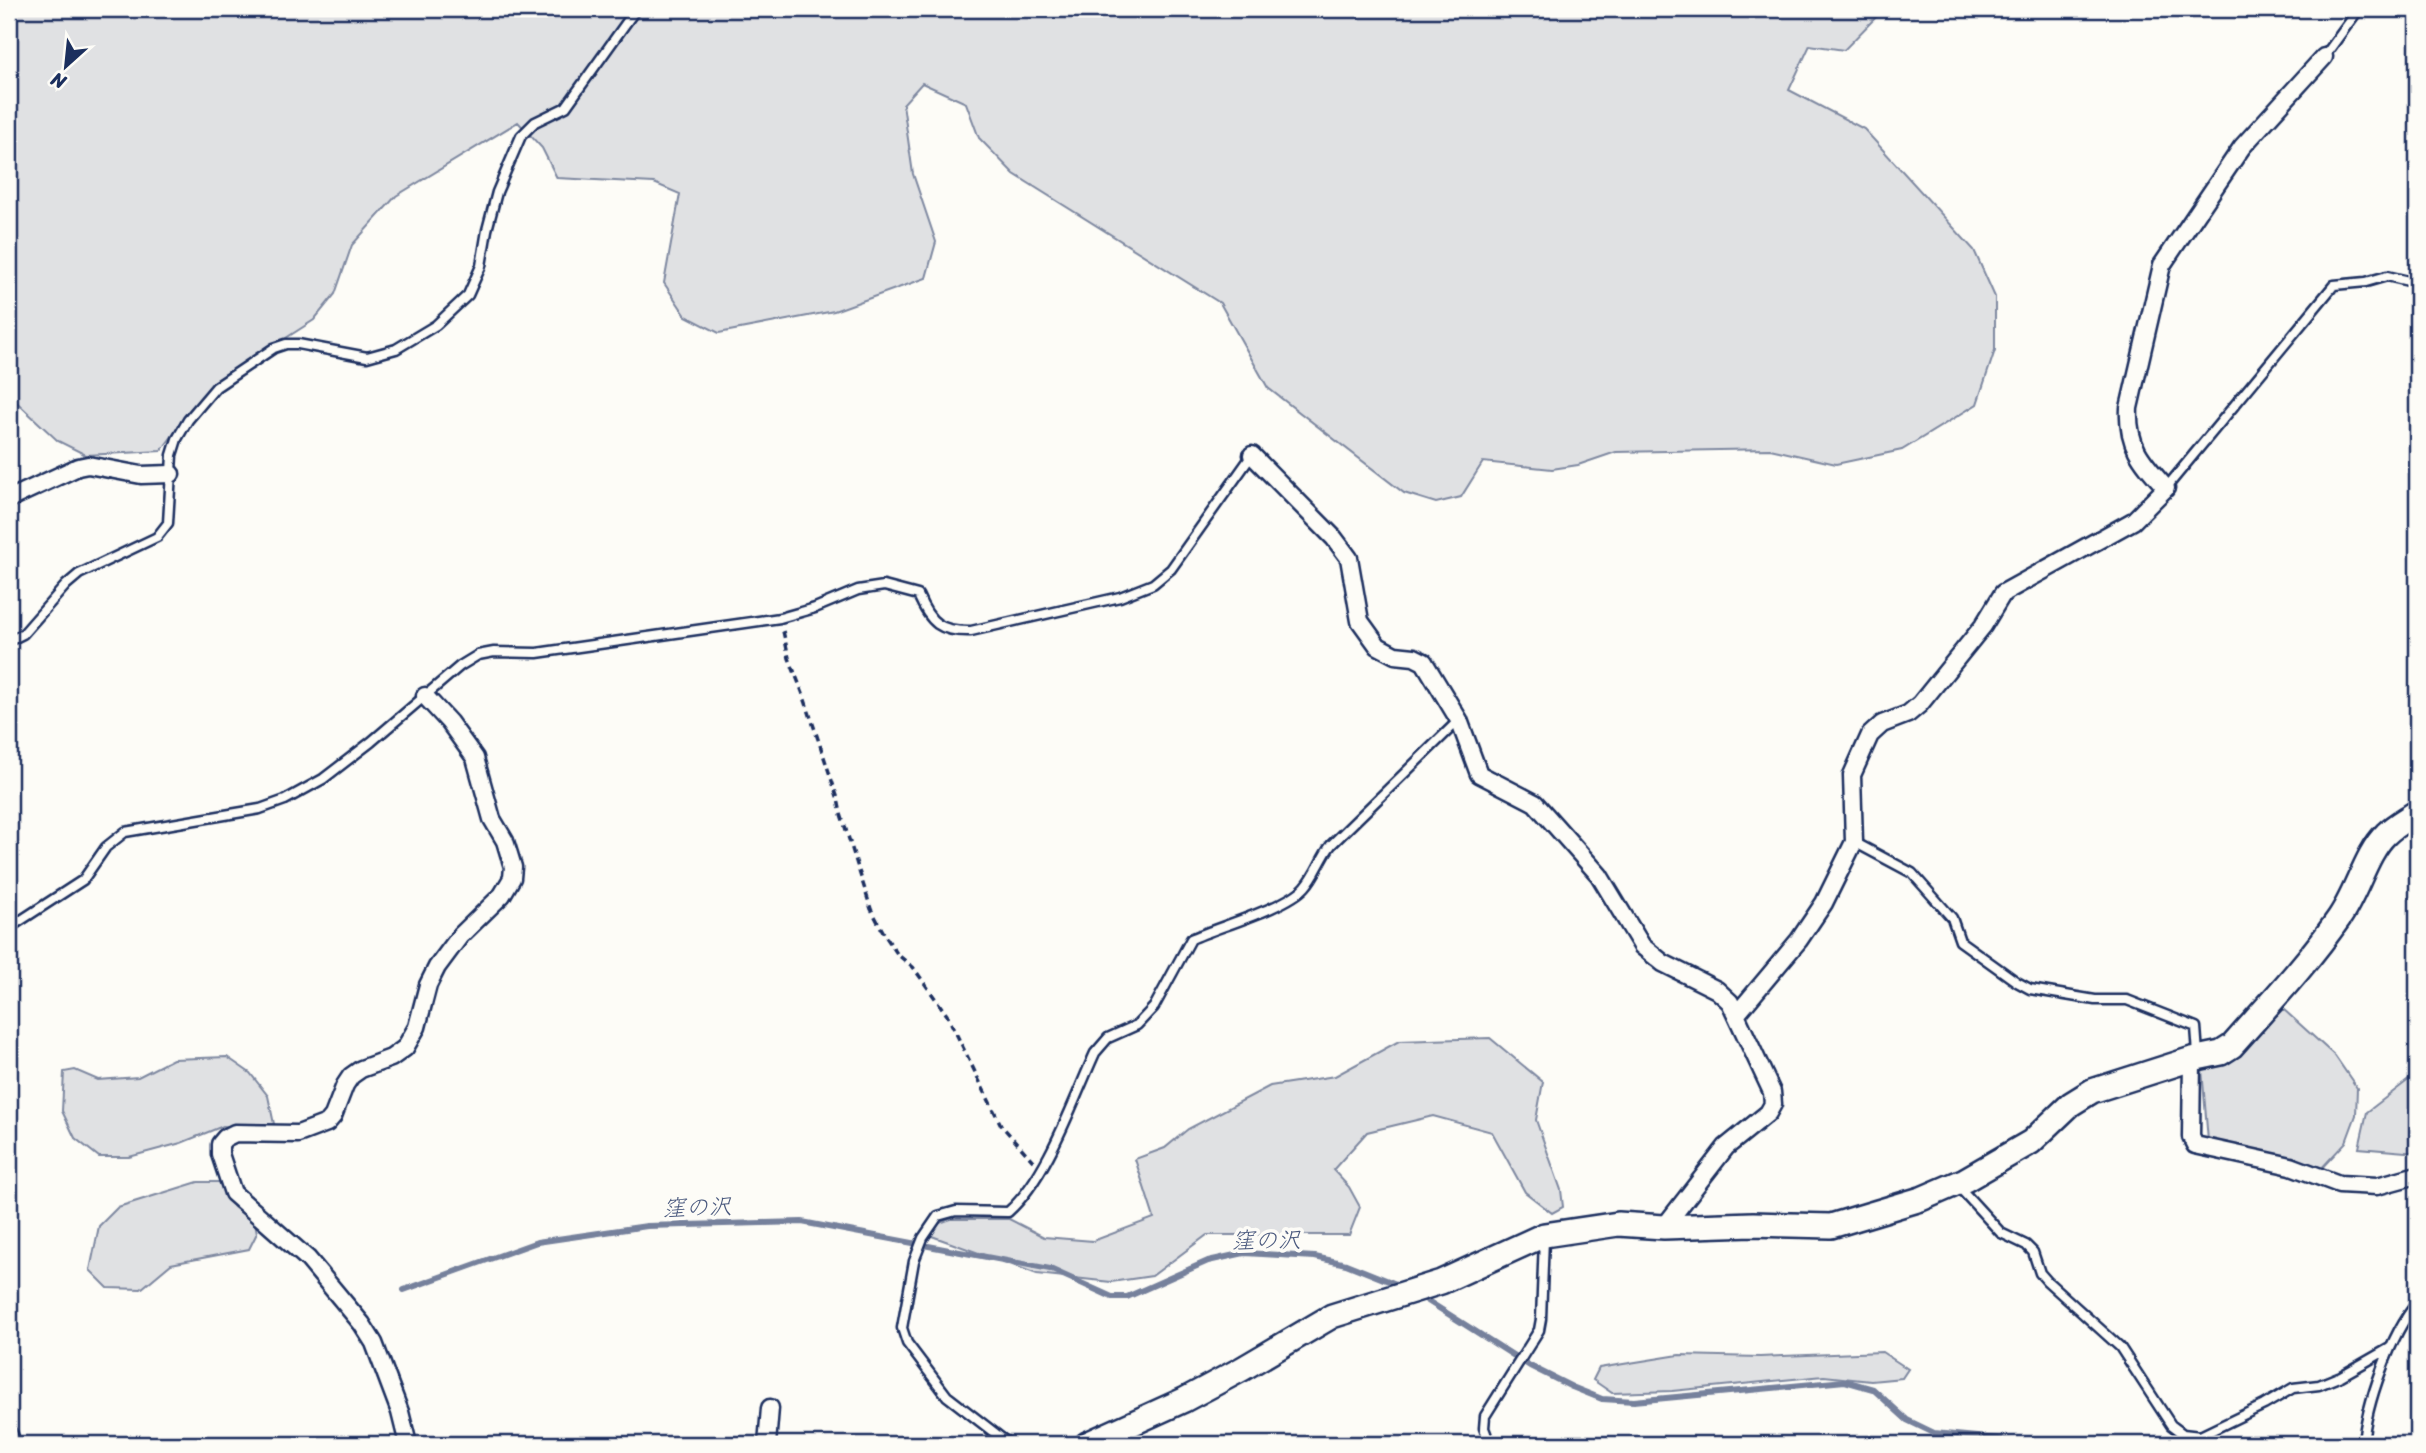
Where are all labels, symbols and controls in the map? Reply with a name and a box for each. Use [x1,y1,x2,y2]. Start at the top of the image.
north arrow [32,32,102,102]
text: N [44,63,73,99]
water label: 窪の沢 [662,1186,733,1229]
water label: 窪の沢 [1231,1219,1302,1262]

